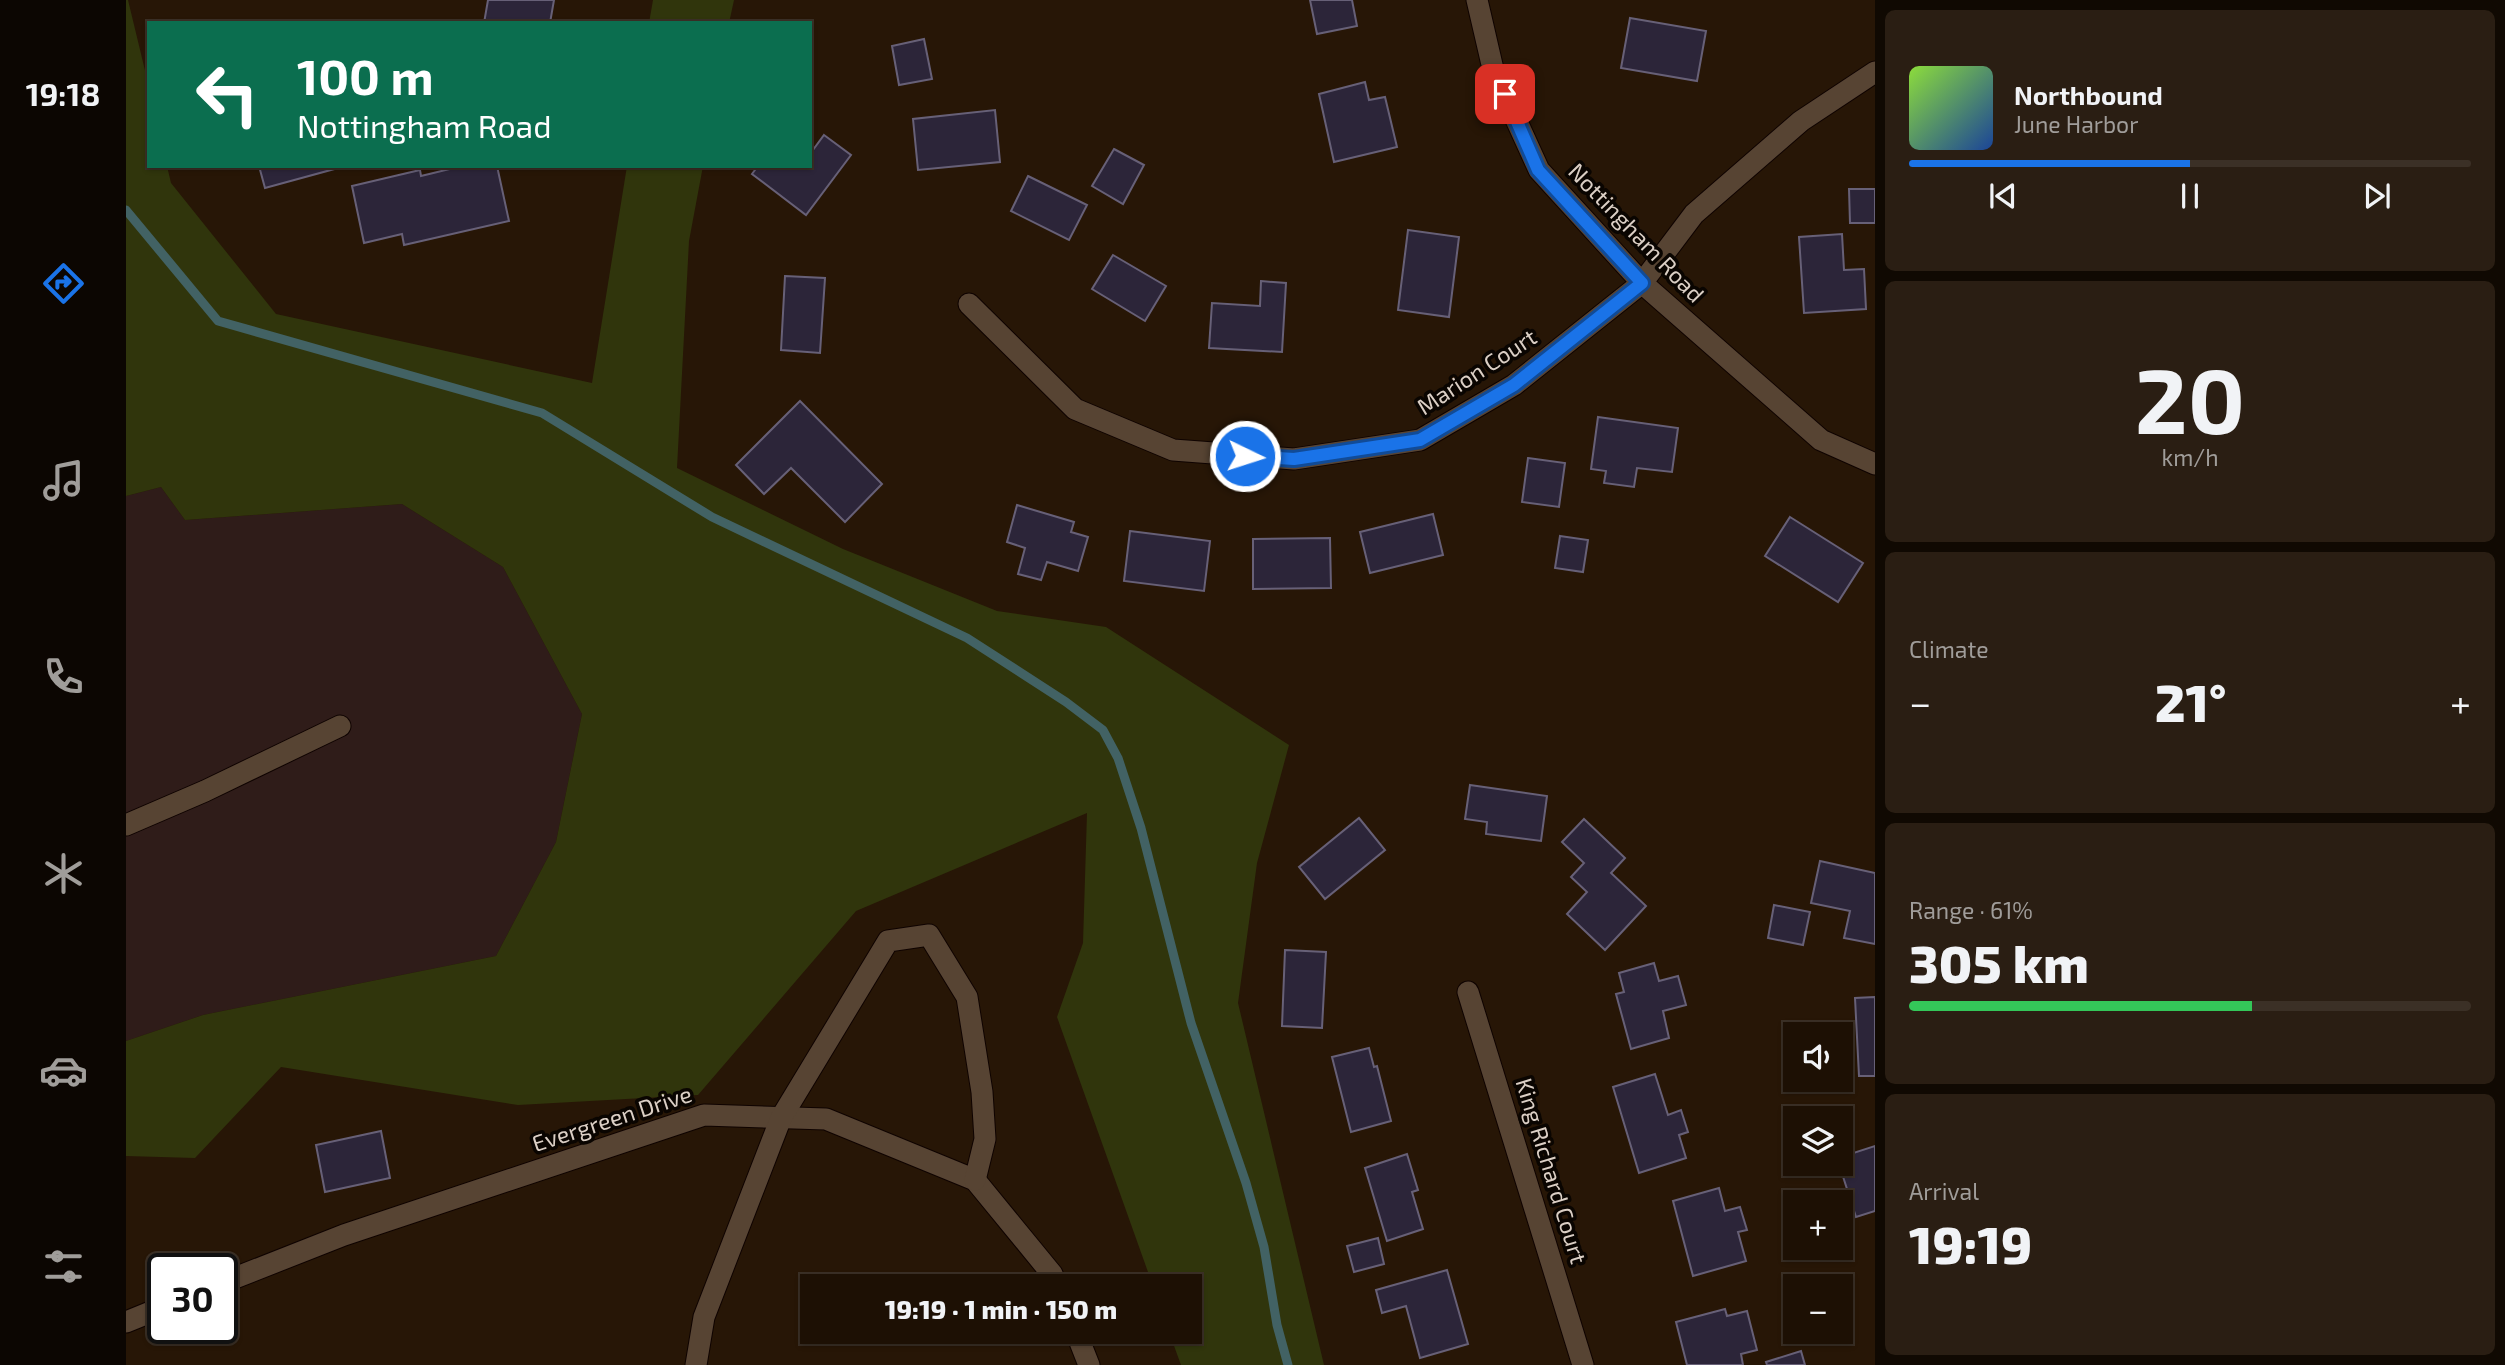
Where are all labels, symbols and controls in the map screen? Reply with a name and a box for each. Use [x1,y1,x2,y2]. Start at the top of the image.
text: 100 m [297,46,434,105]
icon: left [182,49,273,140]
pin [1475,64,1535,124]
text: 19:18 [26,74,100,112]
icon: arrive [1486,75,1524,113]
text: Northbound [2014,79,2163,110]
text: Nottingham Road [297,106,552,144]
text: June Harbor [2014,110,2138,138]
street label: Nottingham Road [1563,157,1710,308]
icon: previous [1984,177,2022,215]
icon: pause [2171,177,2209,215]
icon: next [2358,177,2396,215]
icon: directions [39,259,88,308]
street label: Marion Court [1412,322,1542,420]
text: 20 [2135,343,2245,452]
position arrow [1208,419,1282,493]
text: km/h [2161,443,2219,471]
icon: music [39,456,88,505]
text: Climate [1909,635,1989,663]
icon: phone [39,652,88,701]
text: 21° [2155,670,2226,732]
text: − [1909,679,1931,725]
text: + [2450,679,2471,725]
icon: climate [39,849,88,898]
text: Range · 61% [1909,896,2033,924]
text: 305 km [1909,931,2089,993]
map controls [1783,1022,1853,1344]
button: sound [1783,1022,1853,1092]
icon: car [39,1046,88,1095]
street label: King Richard Court [1510,1075,1594,1267]
street label: Evergreen Drive [528,1079,695,1157]
button: layers [1783,1106,1853,1176]
text: Arrival [1909,1177,1979,1205]
button: + [1783,1190,1853,1260]
text: 19:19 [1909,1212,2032,1274]
icon: filters [39,1242,88,1291]
speed limit sign: 30 [147,1253,238,1344]
button: − [1783,1274,1853,1344]
text: 19:19 · 1 min · 150 m [885,1293,1117,1324]

